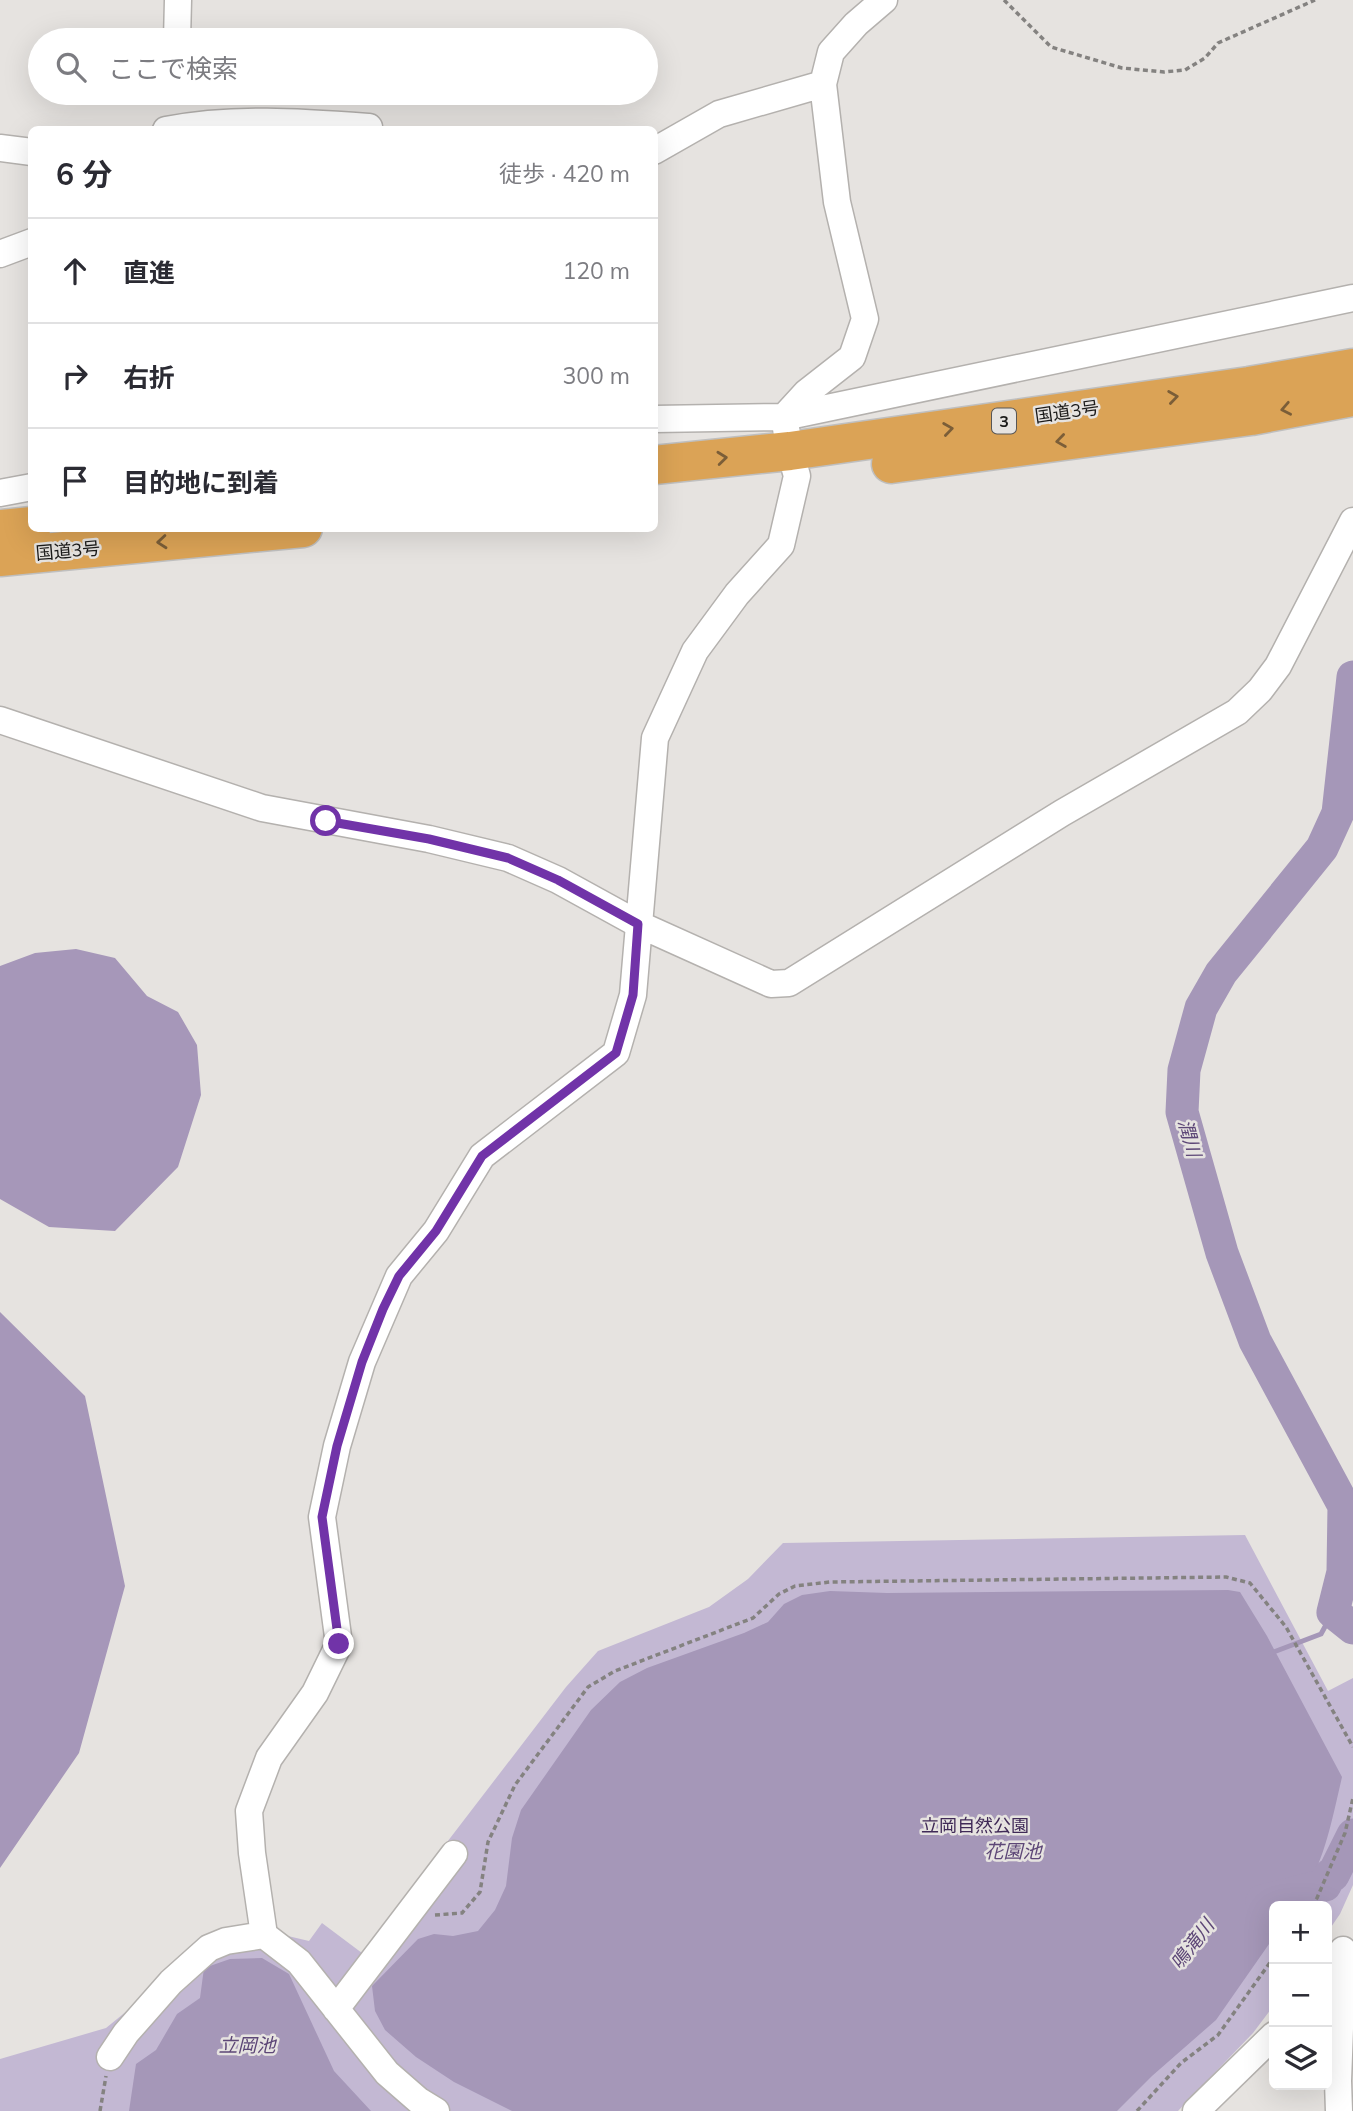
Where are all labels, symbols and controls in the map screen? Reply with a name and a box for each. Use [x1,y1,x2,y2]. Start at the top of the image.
search box [28,28,658,105]
icon: search [52,48,90,86]
text: ここで検索 [108,52,238,85]
text: 6 分 [56,155,112,193]
text: 徒歩 · 420 m [499,159,630,188]
icon: ahead [56,252,94,290]
text: 直進 [123,256,175,289]
text: 120 m [562,256,630,285]
icon: right [56,357,94,395]
text: 右折 [123,361,175,394]
text: 300 m [562,361,630,390]
one-way arrow [1167,390,1179,405]
street label: 国道3号 [1033,396,1101,427]
one-way arrow [1280,401,1292,416]
road number: 3 [992,408,1016,434]
one-way arrow [942,422,954,437]
one-way arrow [1055,434,1067,449]
one-way arrow [717,451,728,466]
icon: arrive [56,462,94,500]
text: 目的地に到着 [123,466,279,499]
one-way arrow [156,534,167,549]
street label: 国道3号 [35,536,101,565]
route start [310,805,341,836]
water label: 潤川 [1173,1117,1207,1161]
route end [323,1628,354,1659]
park label: 立岡自然公園 [921,1814,1029,1837]
water label: 花園池 [984,1839,1043,1863]
map controls [1269,1901,1332,2090]
button: + [1269,1901,1332,1964]
water label: 鳴滝川 [1165,1913,1220,1974]
button: − [1269,1964,1332,2027]
button: layers [1269,2027,1332,2090]
water label: 立岡池 [218,2033,277,2057]

